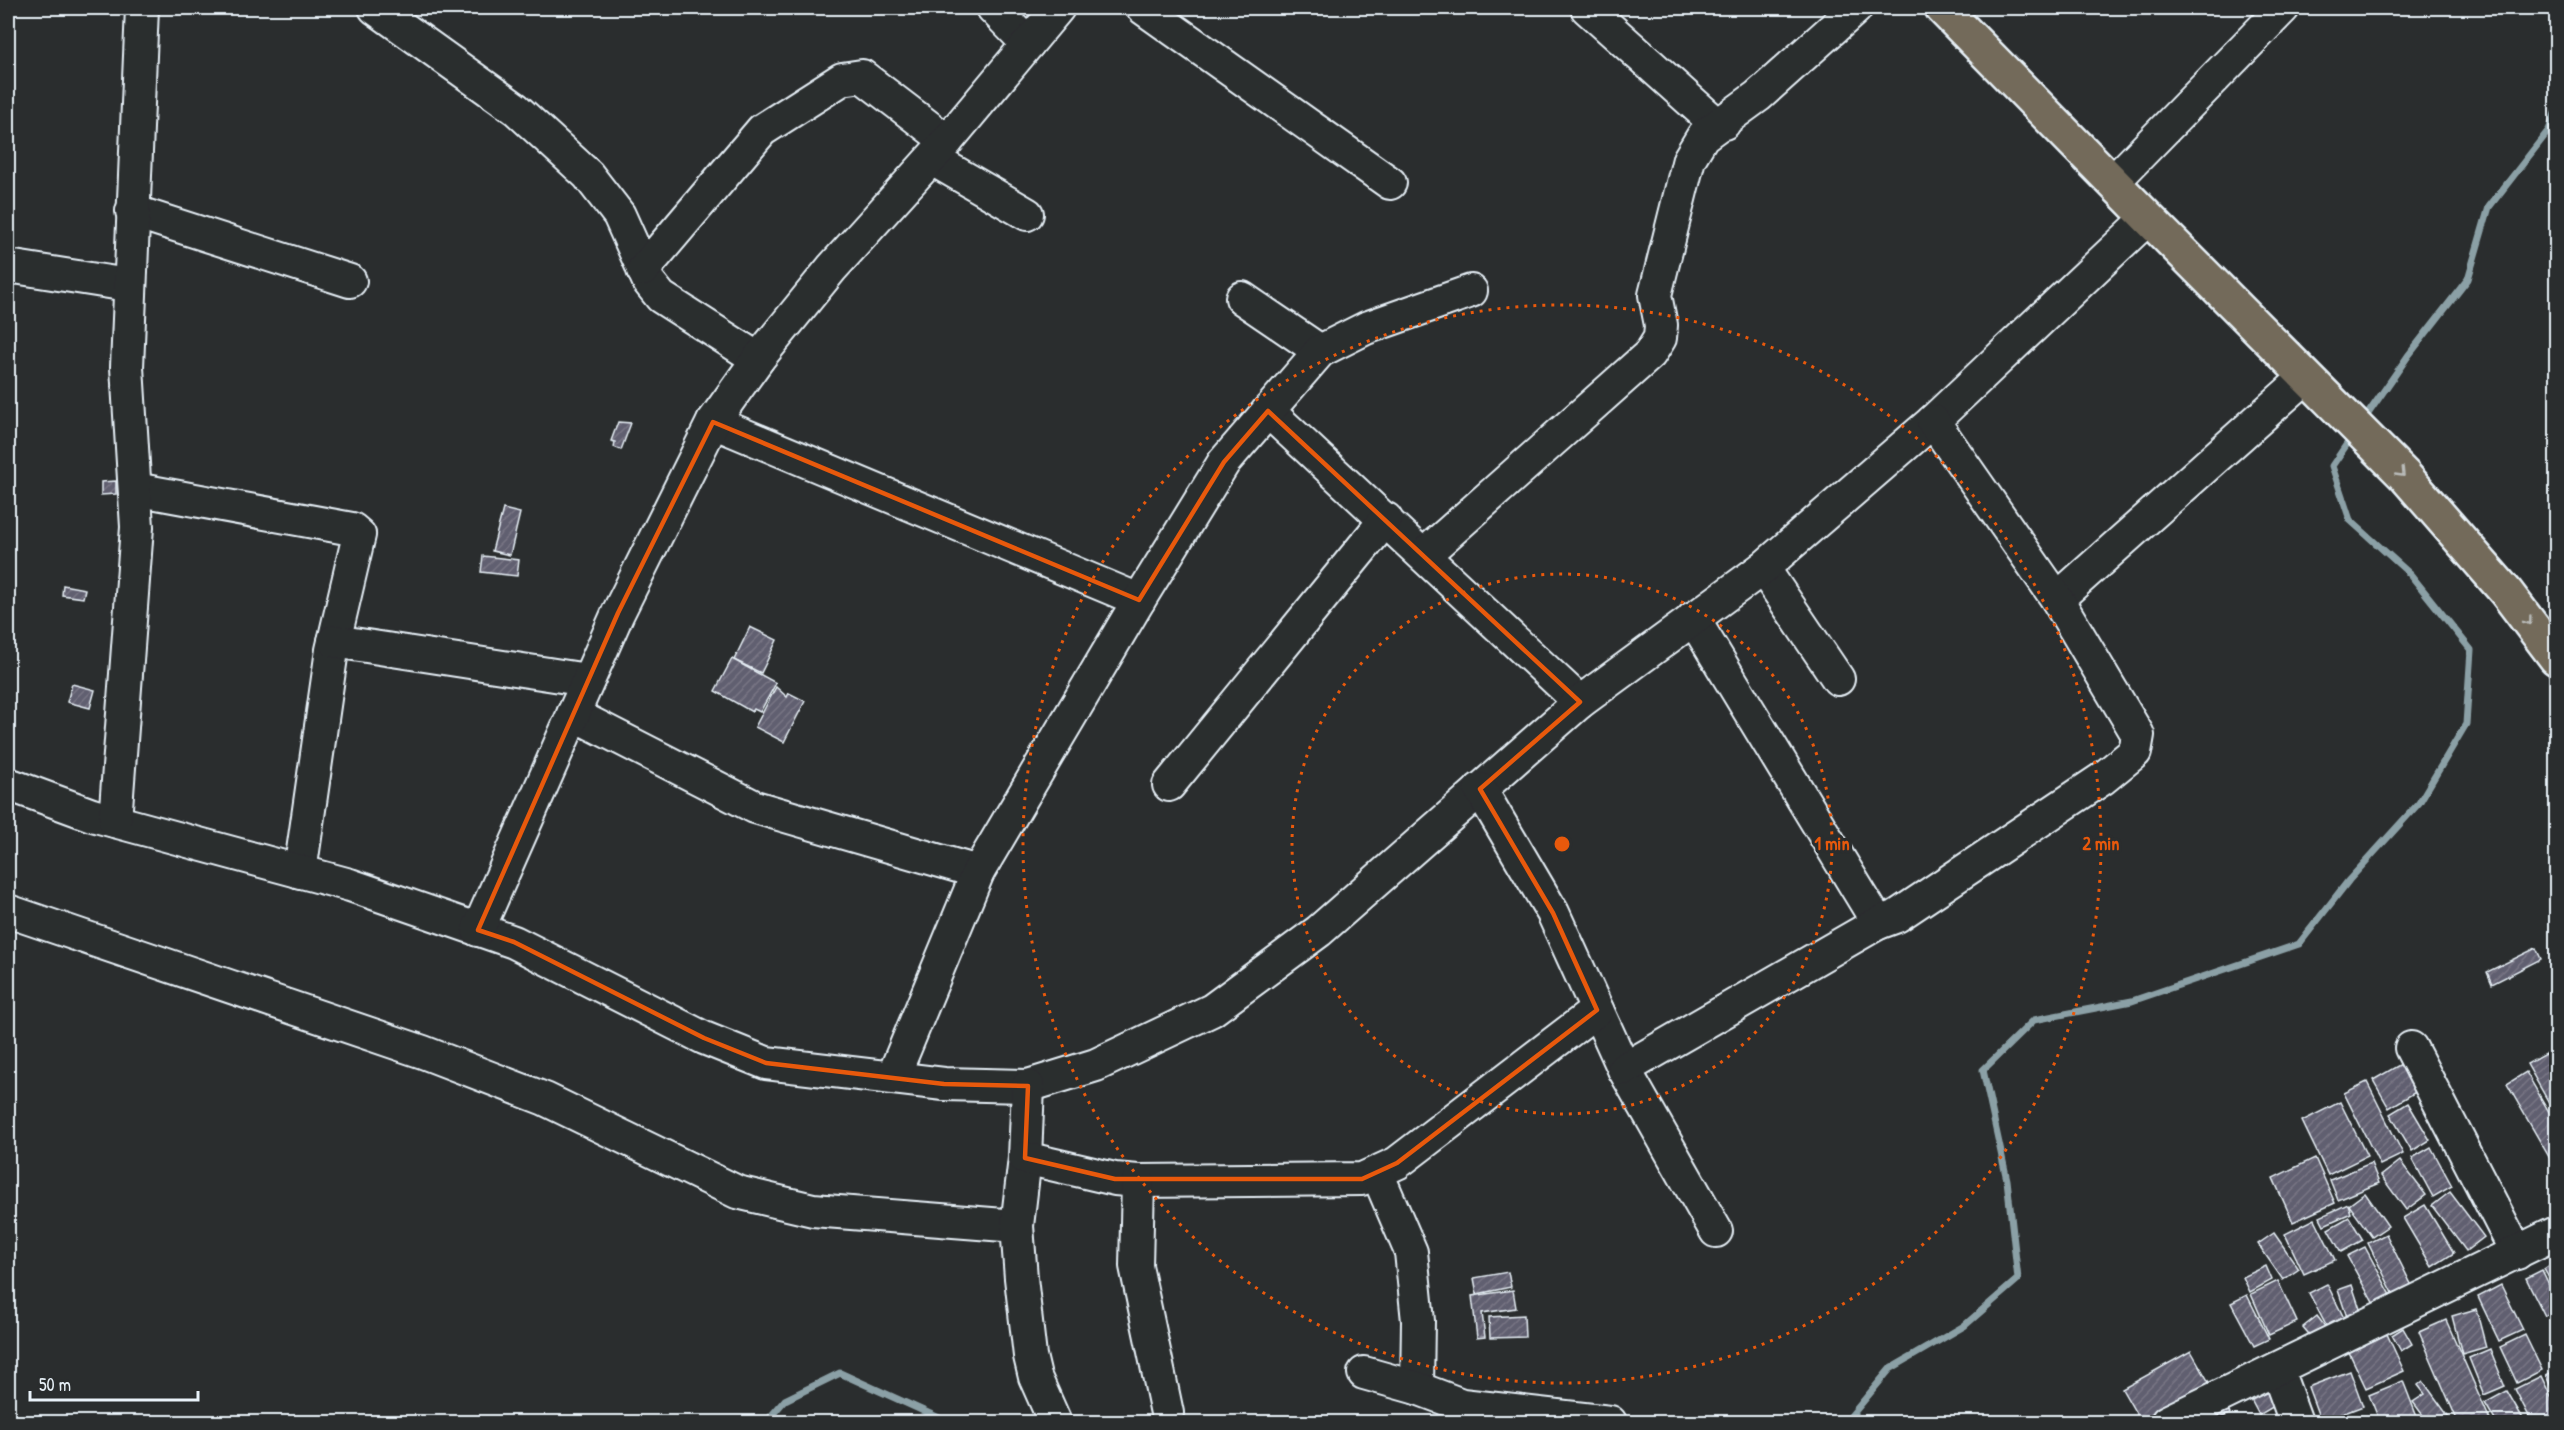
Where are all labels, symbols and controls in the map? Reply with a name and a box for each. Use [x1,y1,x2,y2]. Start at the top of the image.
one-way arrow [2394,465,2405,476]
one-way arrow [2521,614,2532,625]
text: 1 min [1814,831,1850,856]
text: 2 min [2083,831,2119,856]
centre of rings [1552,834,1572,854]
scale bar [30,1364,198,1402]
text: 50 m [39,1372,71,1397]

